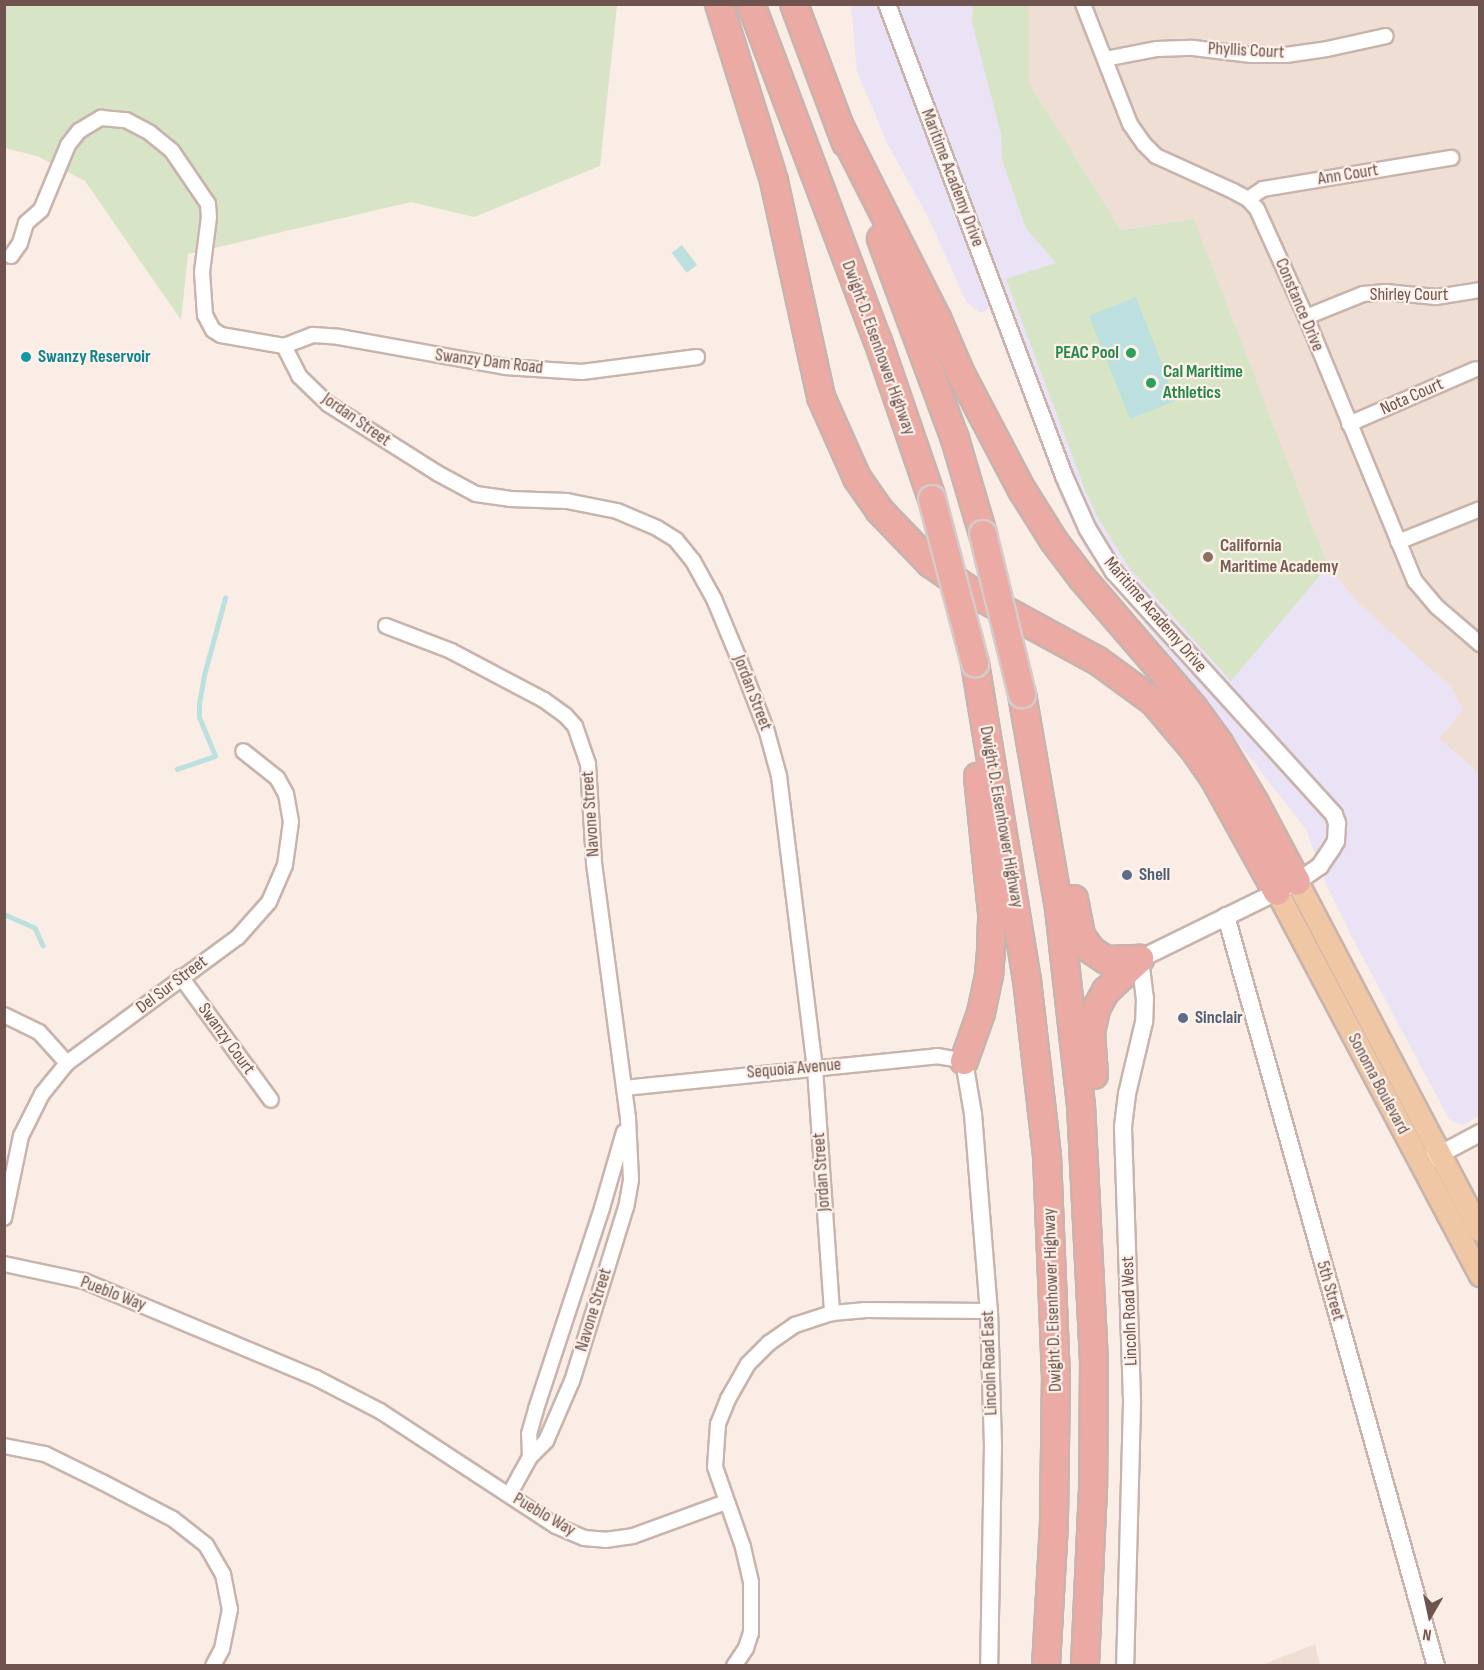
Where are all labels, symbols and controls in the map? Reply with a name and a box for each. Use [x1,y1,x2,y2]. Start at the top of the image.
street label: Phyllis Court [1207,38,1285,64]
street label: Maritime Academy Drive [916,106,988,250]
street label: Ann Court [1316,160,1380,190]
street label: Constance Drive [1270,255,1328,355]
street label: Dwight D. Eisenhower Highway [836,258,920,438]
street label: Shirley Court [1370,284,1448,306]
place label: PEAC Pool [1055,342,1119,364]
street label: Swanzy Dam Road [434,345,544,379]
place label: Swanzy Reservoir [38,346,151,368]
marker: PEAC Pool [1124,346,1138,360]
marker: Swanzy Reservoir [19,350,33,364]
place label: Cal Maritime Athletics [1163,362,1243,404]
street label: Nota Court [1377,374,1447,420]
marker: Cal Maritime Athletics [1144,376,1158,390]
street label: Jordan Street [317,388,395,452]
place label: California Maritime Academy [1220,536,1338,578]
marker: California Maritime Academy [1201,550,1215,564]
street label: Maritime Academy Drive [1099,553,1211,677]
street label: Jordan Street [728,652,776,734]
street label: Dwight D. Eisenhower Highway [974,725,1028,909]
street label: Navone Street [577,770,605,858]
place label: Shell [1139,864,1170,886]
marker: Shell [1120,868,1134,882]
street label: Del Sur Street [132,951,212,1019]
street label: Swanzy Court [193,999,259,1079]
place label: Sinclair [1195,1007,1243,1029]
marker: Sinclair [1176,1011,1190,1025]
street label: Sonoma Boulevard [1342,1030,1414,1138]
street label: Sequoia Avenue [746,1054,842,1084]
street label: Jordan Street [808,1132,836,1212]
street label: Dwight D. Eisenhower Highway [1039,1208,1067,1392]
street label: Lincoln Road West [1117,1256,1143,1366]
street label: 5th Street [1311,1259,1349,1323]
street label: Navone Street [571,1266,617,1354]
street label: Pueblo Way [77,1272,149,1316]
street label: Lincoln Road East [977,1310,1003,1416]
street label: Pueblo Way [509,1489,579,1541]
north arrow [1400,1586,1460,1646]
text: N [1421,1624,1433,1644]

